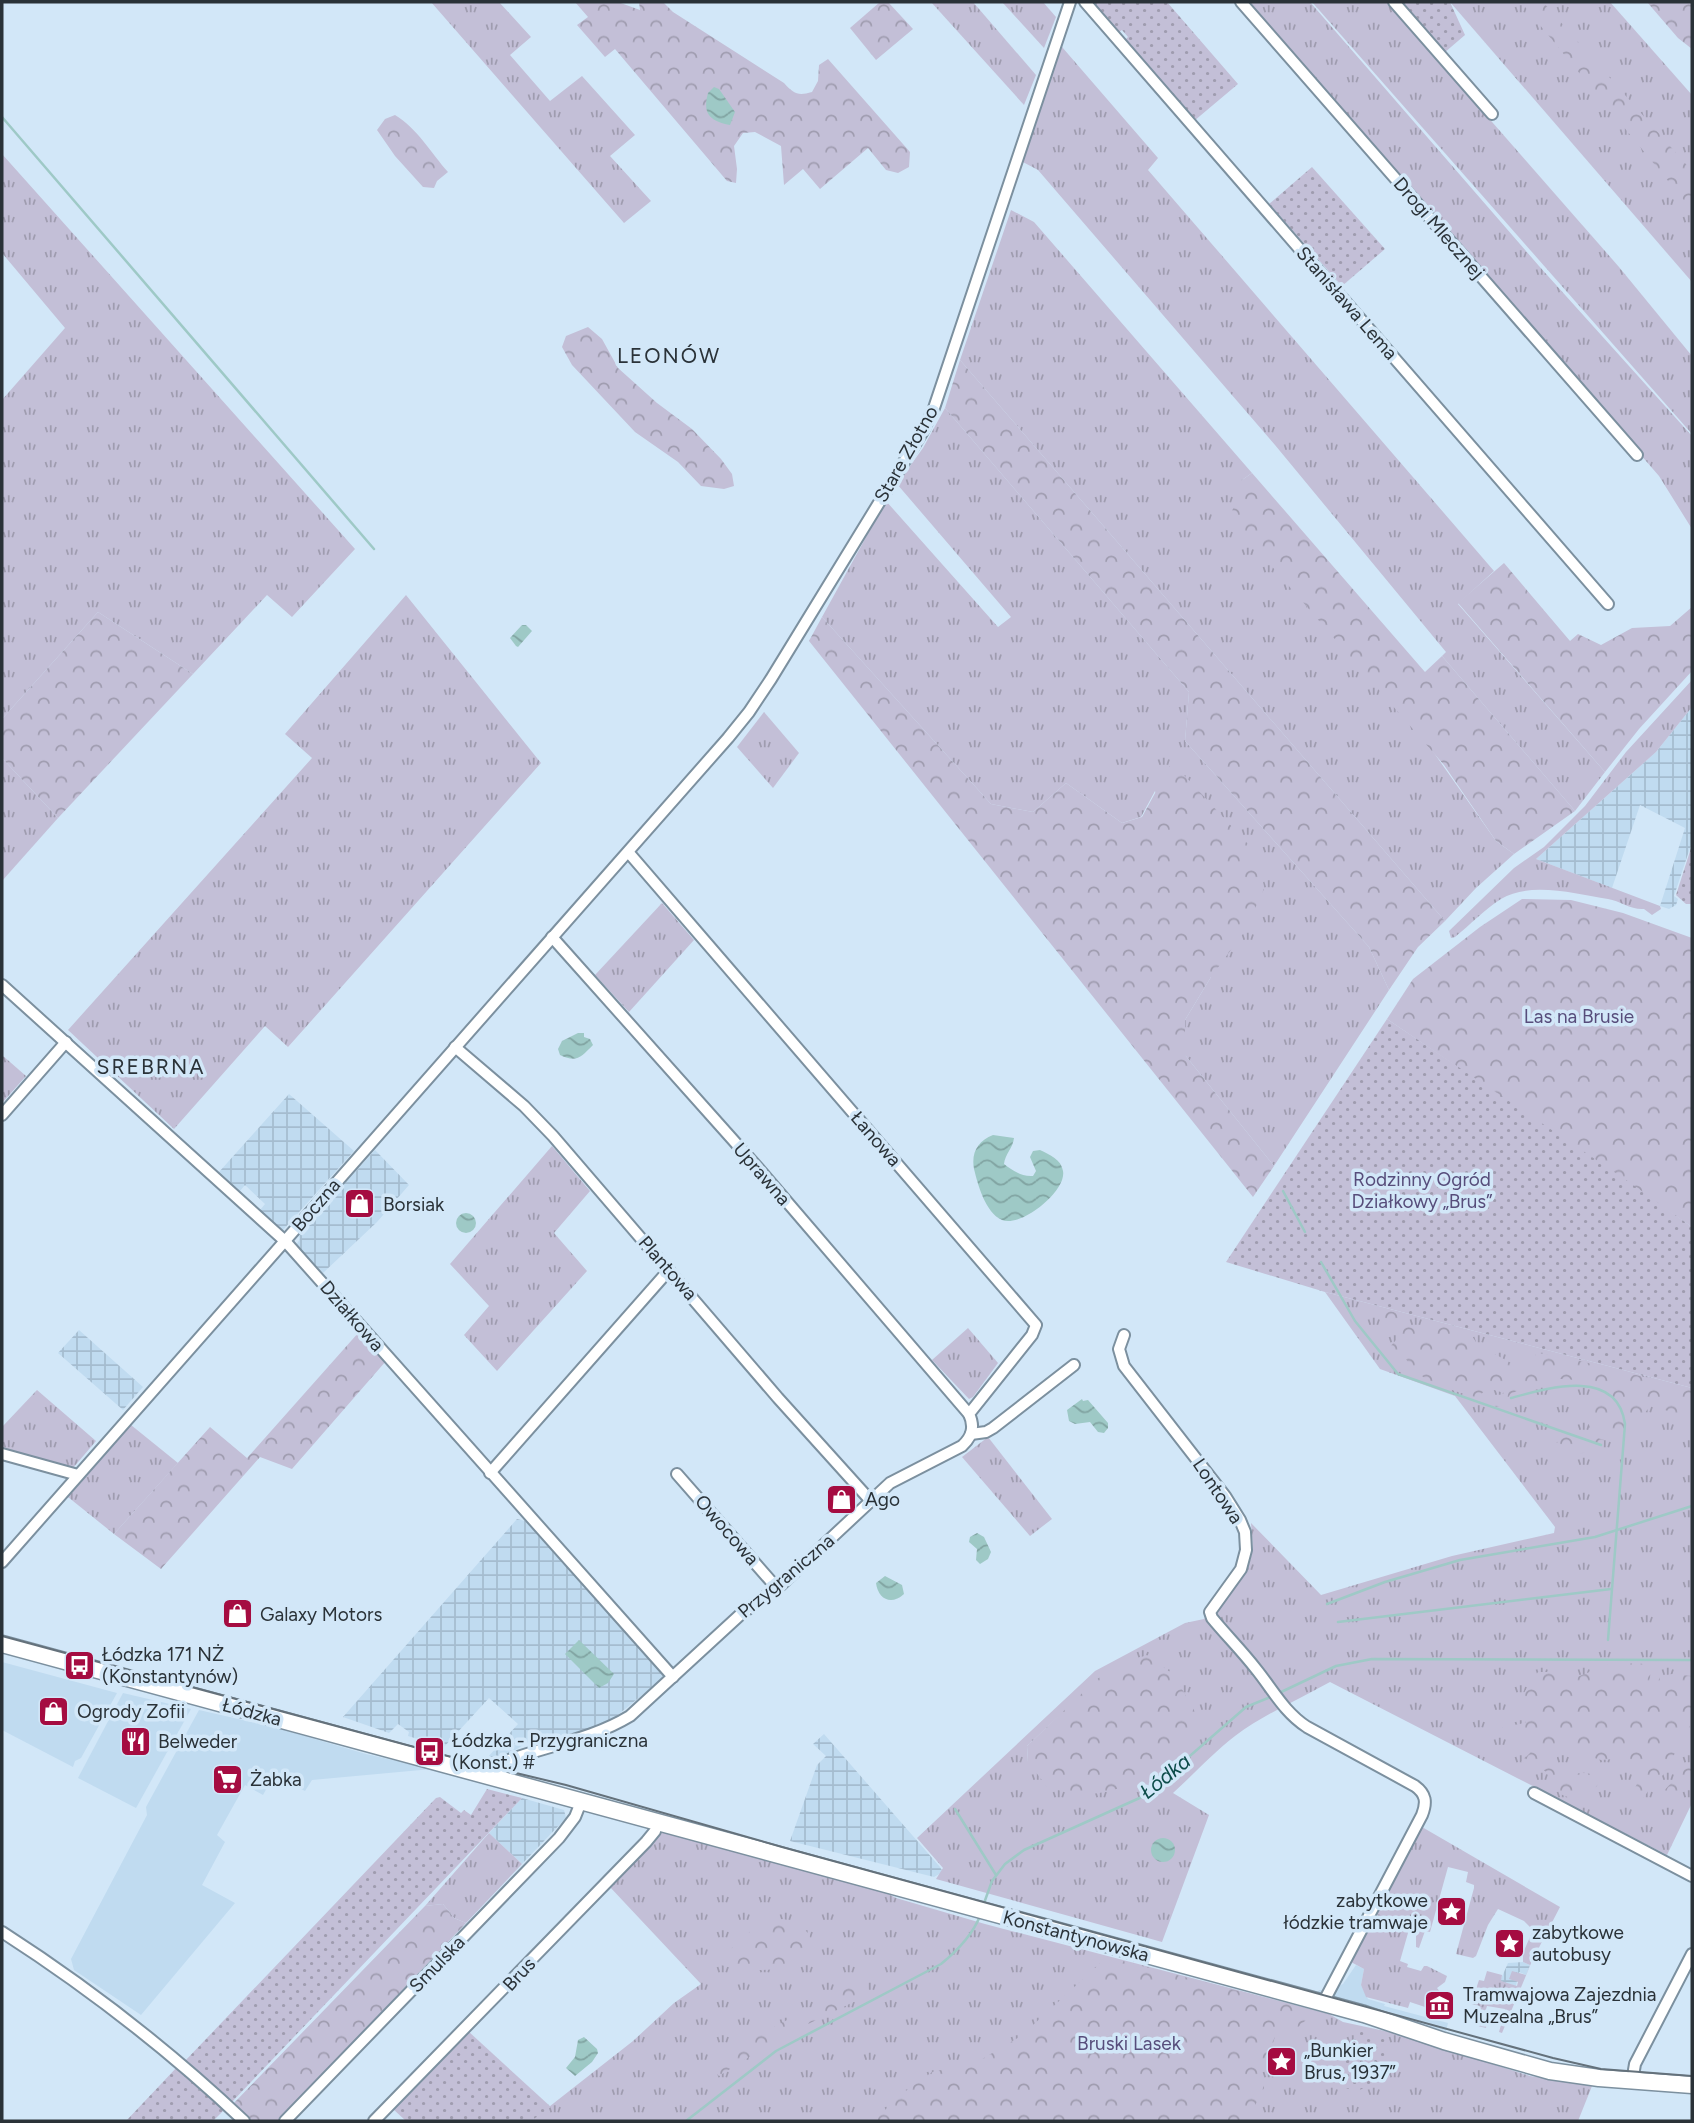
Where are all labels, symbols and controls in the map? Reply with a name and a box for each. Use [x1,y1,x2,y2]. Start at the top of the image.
street label: Drogi Mlecznej [1389,172,1489,284]
street label: Stanisława Lema [1292,242,1402,364]
district label: LEONÓW [617,343,721,368]
street label: Stare Złotno [869,402,943,506]
park label: Las na Brusie [1524,1005,1634,1028]
district label: SREBRNA [97,1054,205,1079]
street label: Łanowa [846,1107,906,1171]
street label: Uprawna [728,1138,796,1210]
park label: Rodzinny Ogród Działkowy „Brus” [1352,1168,1492,1213]
street label: Boczna [287,1174,345,1236]
shop icon: Borsiak [343,1187,377,1221]
place label: Borsiak [383,1193,445,1216]
street label: Plantowa [634,1231,702,1305]
street label: Działkowa [315,1276,389,1356]
street label: Lontowa [1188,1454,1248,1528]
shop icon: Ago [825,1482,859,1516]
place label: Ago [865,1488,900,1511]
street label: Owocowa [690,1490,764,1570]
street label: Przygraniczna [733,1529,839,1623]
shop icon: Galaxy Motors [220,1597,254,1631]
place label: Galaxy Motors [260,1603,382,1626]
place label: Łódzka 171 NŻ (Konstantynów) [102,1643,238,1688]
bus stop icon: Łódzka 171 NŻ (Konstantynów) [62,1648,96,1682]
street label: Łódzka [220,1693,284,1731]
shop icon: Ogrody Zofii [37,1694,71,1728]
place label: Ogrody Zofii [77,1700,185,1723]
restaurant icon: Belweder [118,1724,152,1758]
place label: Łódzka - Przygraniczna (Konst.) # [452,1729,648,1774]
place label: Belweder [158,1730,238,1753]
bus stop icon: Łódzka - Przygraniczna (Konst.) # [412,1734,446,1768]
water label: Łódka [1135,1748,1195,1804]
supermarket icon: Żabka [210,1762,244,1796]
place label: Żabka [250,1768,302,1791]
place label: zabytkowe łódzkie tramwaje [1283,1889,1428,1934]
place icon: zabytkowe łódzkie tramwaje [1434,1894,1468,1928]
street label: Konstantynowska [1000,1905,1152,1967]
place label: zabytkowe autobusy [1532,1921,1624,1966]
place icon: zabytkowe autobusy [1492,1926,1526,1960]
street label: Smulska [404,1931,470,1997]
street label: Brus [498,1952,540,1996]
place label: Tramwajowa Zajezdnia Muzealna „Brus” [1463,1983,1657,2028]
museum icon: Tramwajowa Zajezdnia Muzealna „Brus” [1423,1988,1457,2022]
park label: Bruski Lasek [1077,2032,1182,2055]
place label: „Bunkier Brus, 1937” [1304,2039,1396,2084]
place icon: „Bunkier Brus, 1937” [1264,2044,1298,2078]

